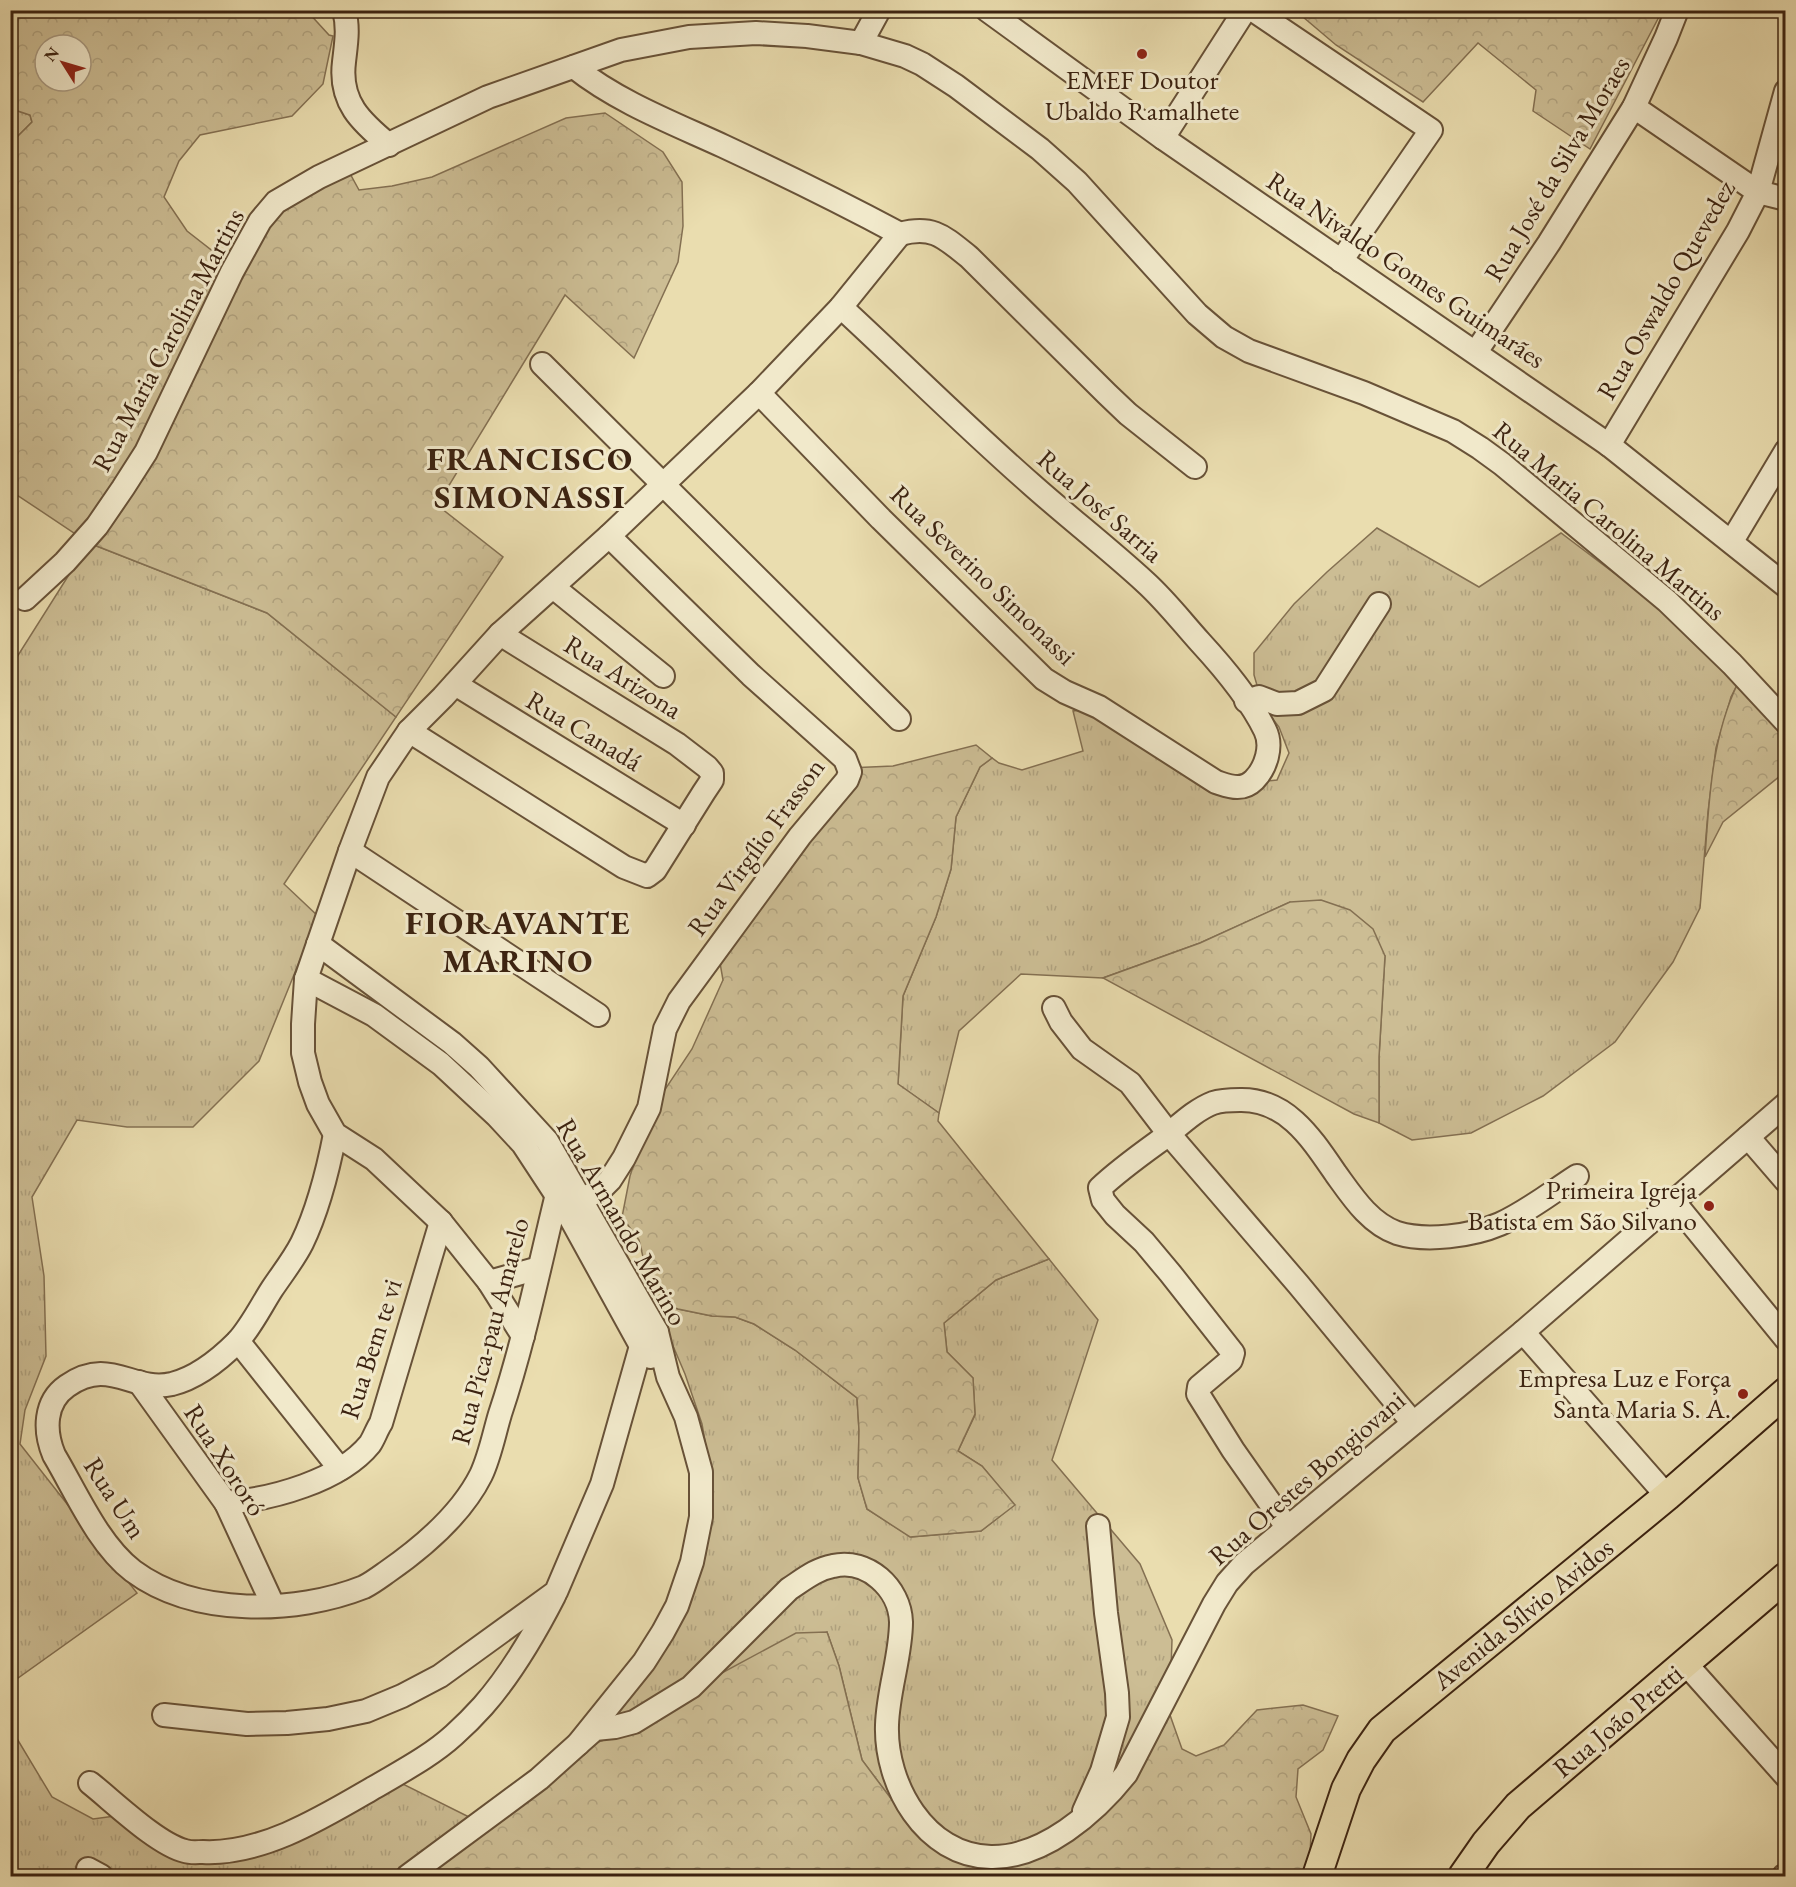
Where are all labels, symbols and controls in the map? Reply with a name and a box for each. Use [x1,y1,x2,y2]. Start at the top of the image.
north arrow [33,33,93,93]
text: N [39,43,64,66]
marker: EMEF Doutor Ubaldo Ramalhete [1135,47,1149,61]
street label: Rua José da Silva Moraes [1476,50,1638,288]
place label: EMEF Doutor Ubaldo Ramalhete [1045,62,1239,128]
street label: Rua Nivaldo Gomes Guimarães [1260,163,1552,376]
street label: Rua Oswaldo Quevedez [1588,173,1743,406]
street label: Rua Maria Carolina Martins [83,202,252,477]
street label: Rua Maria Carolina Martins [1486,413,1733,628]
district label: FRANCISCO SIMONASSI [426,437,634,518]
street label: Rua José Sarria [1030,441,1171,570]
street label: Rua Severino Simonassi [883,477,1084,673]
street label: Rua Arizona [558,627,689,727]
street label: Rua Canadá [520,682,649,779]
street label: Rua Virgílio Frasson [679,751,832,943]
district label: FIORAVANTE MARINO [405,901,631,982]
street label: Rua Armando Marino [549,1112,696,1332]
place label: Primeira Igreja Batista em São Silvano [1467,1172,1697,1238]
marker: Primeira Igreja Batista em São Silvano [1702,1199,1716,1213]
street label: Rua Pica-pau Amarelo [442,1213,537,1448]
street label: Rua Bem te vi [331,1274,410,1423]
place label: Empresa Luz e Força Santa Maria S. A. [1518,1360,1731,1426]
street label: Rua Orestes Bongiovani [1201,1382,1413,1573]
marker: Empresa Luz e Força Santa Maria S. A. [1736,1387,1750,1401]
street label: Rua Xororó [176,1397,275,1522]
street label: Rua Um [76,1450,155,1545]
street label: Avenida Sílvio Avidos [1424,1530,1620,1698]
street label: Rua João Pretti [1545,1656,1690,1785]

